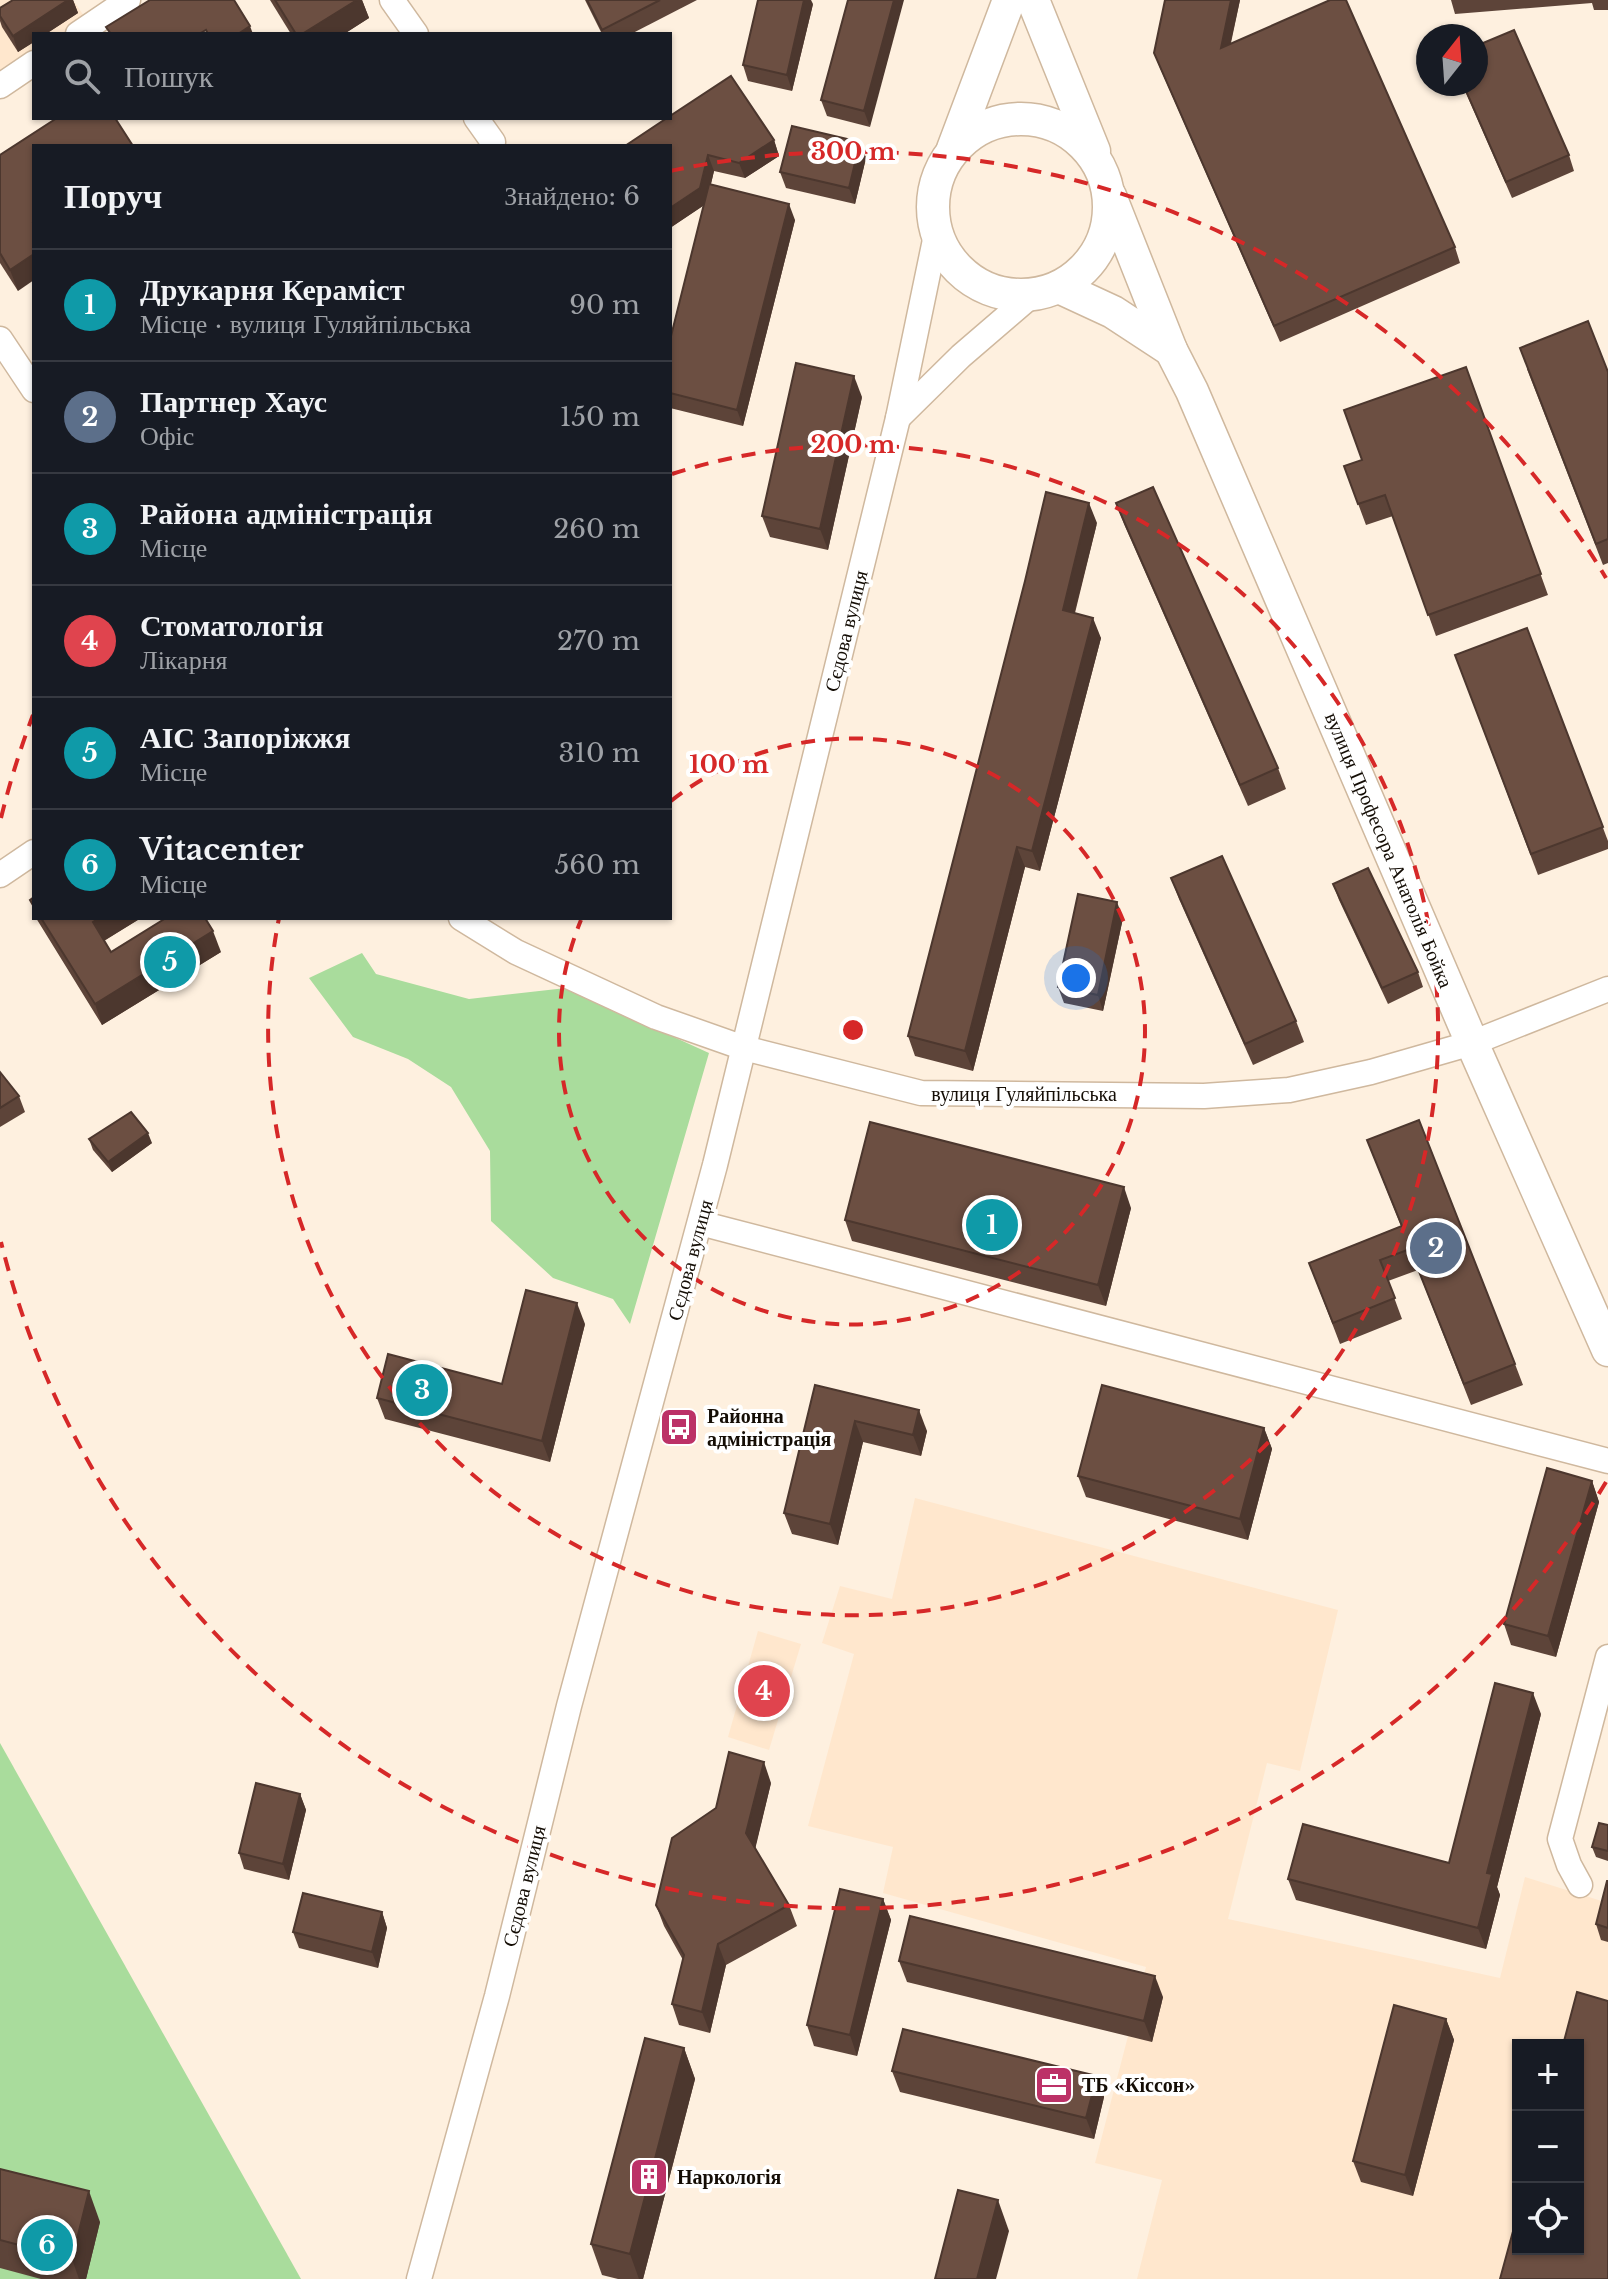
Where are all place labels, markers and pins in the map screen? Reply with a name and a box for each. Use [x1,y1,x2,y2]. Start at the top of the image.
pin: 5 [144,932,196,992]
centre of rings [839,1016,867,1044]
pin: 1 [966,1195,1018,1255]
pin: 2 [1410,1218,1462,1278]
pin: 3 [396,1360,448,1420]
place label: Районна адміністрація [707,1404,832,1451]
bus stop icon: Районна адміністрація [658,1406,700,1448]
pin: 4 [738,1661,790,1721]
office icon: ТБ «Кіссон» [1033,2064,1075,2106]
place label: ТБ «Кіссон» [1082,2073,1195,2097]
building icon: Наркологія [628,2156,670,2198]
place label: Наркологія [677,2165,782,2189]
pin: 6 [21,2215,73,2275]

